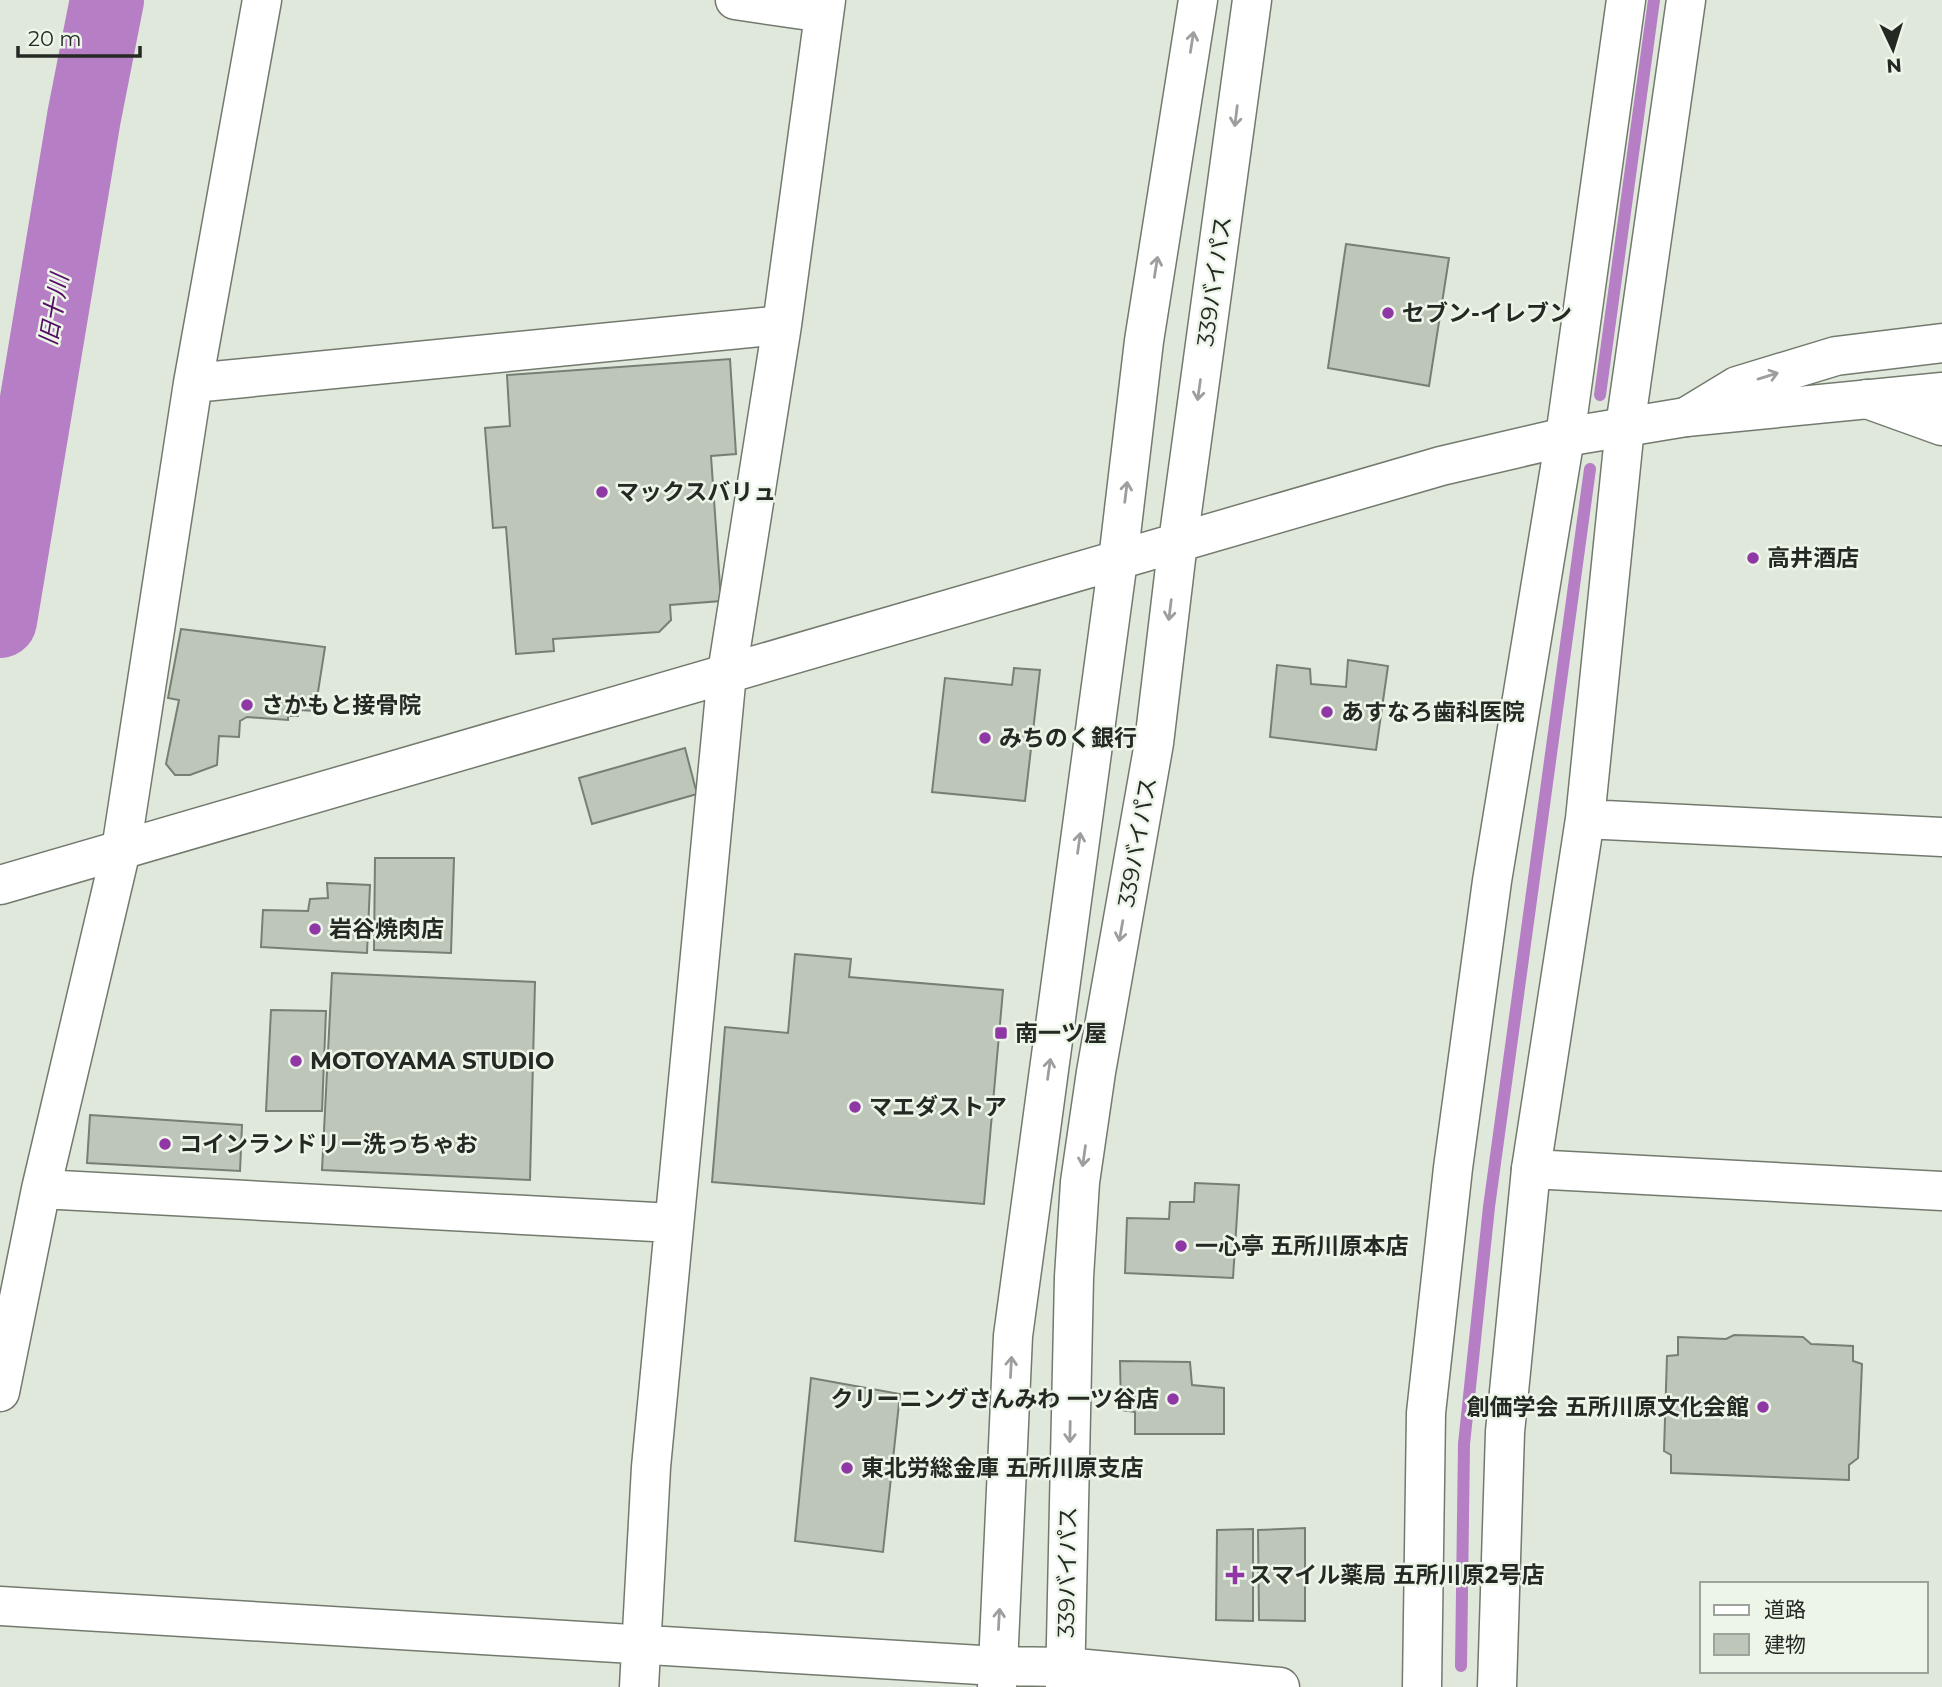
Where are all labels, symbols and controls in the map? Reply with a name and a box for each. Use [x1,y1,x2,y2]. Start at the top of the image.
scale bar [18,14,140,58]
north arrow [1858,14,1928,84]
text: 20 m [28,26,82,51]
one-way arrow [1186,31,1199,54]
text: N [1886,53,1903,77]
one-way arrow [1230,104,1243,127]
street label: 339バイパス [1191,214,1237,348]
one-way arrow [1150,256,1163,279]
water label: 旧十川 [33,269,75,348]
place label: セブン-イレブン [1402,299,1572,327]
marker: セブン-イレブン [1380,305,1396,321]
one-way arrow [1757,369,1779,382]
one-way arrow [1193,378,1206,401]
place label: マックスバリュ [616,478,776,506]
one-way arrow [1120,481,1133,504]
marker: マックスバリュ [594,484,610,500]
place label: 高井酒店 [1767,544,1859,572]
marker: 高井酒店 [1745,550,1761,566]
one-way arrow [1163,598,1176,621]
place label: さかもと接骨院 [261,691,422,719]
marker: さかもと接骨院 [239,697,255,713]
place label: あすなろ歯科医院 [1341,698,1525,726]
marker: あすなろ歯科医院 [1319,704,1335,720]
place label: みちのく銀行 [999,724,1137,752]
marker: みちのく銀行 [977,730,993,746]
street label: 339バイパス [1112,775,1162,909]
one-way arrow [1073,832,1086,855]
place label: 岩谷焼肉店 [329,915,444,943]
one-way arrow [1114,920,1127,942]
marker: 岩谷焼肉店 [307,921,323,937]
place label: 南一ツ屋 [1015,1019,1107,1047]
marker: 南一ツ屋 [993,1025,1009,1041]
place label: MOTOYAMA STUDIO [310,1047,554,1075]
marker: MOTOYAMA STUDIO [288,1053,304,1069]
one-way arrow [1042,1058,1055,1080]
place label: マエダストア [869,1093,1007,1121]
marker: マエダストア [847,1099,863,1115]
place label: コインランドリー洗っちゃお [179,1130,478,1158]
marker: コインランドリー洗っちゃお [157,1136,173,1152]
one-way arrow [1077,1144,1090,1167]
place label: 一心亭 五所川原本店 [1195,1232,1409,1260]
marker: 一心亭 五所川原本店 [1173,1238,1189,1254]
one-way arrow [1005,1356,1018,1379]
place label: クリーニングさんみわ 一ツ谷店 [830,1385,1159,1413]
marker: クリーニングさんみわ 一ツ谷店 [1165,1391,1181,1407]
place label: 創価学会 五所川原文化会館 [1466,1393,1749,1421]
marker: 創価学会 五所川原文化会館 [1755,1399,1771,1415]
one-way arrow [1064,1420,1077,1443]
place label: 東北労総金庫 五所川原支店 [861,1454,1144,1482]
marker: 東北労総金庫 五所川原支店 [839,1460,855,1476]
street label: 339バイパス [1052,1506,1082,1638]
place label: スマイル薬局 五所川原2号店 [1249,1561,1544,1589]
marker: スマイル薬局 五所川原2号店 [1227,1567,1243,1583]
legend [1700,1582,1928,1673]
text: 道路 [1764,1597,1806,1622]
one-way arrow [993,1608,1006,1631]
text: 建物 [1764,1632,1806,1657]

